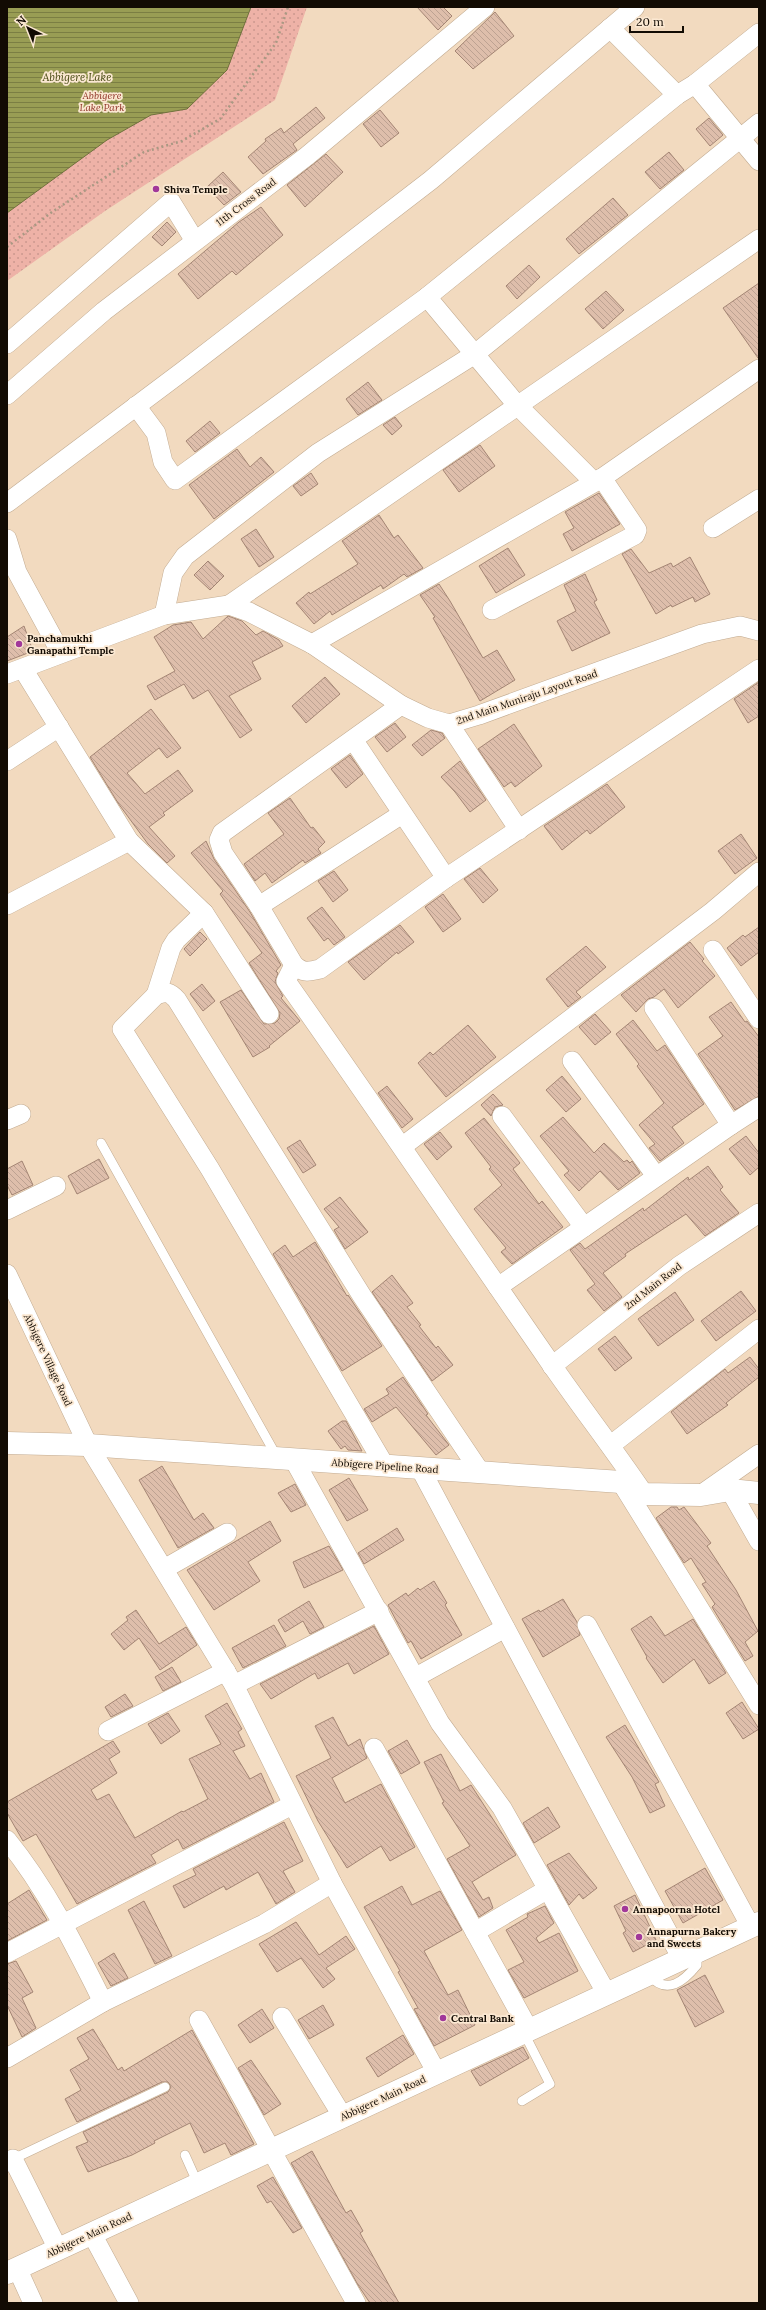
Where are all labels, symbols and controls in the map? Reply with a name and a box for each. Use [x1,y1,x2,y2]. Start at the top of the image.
north arrow [8,8,48,48]
scale bar [630,8,683,34]
text: N [13,12,29,29]
text: 20 m [636,14,664,29]
water label: Abbigere Lake [42,70,111,84]
park label: Abbigere Lake Park [80,89,124,114]
street label: 11th Cross Road [213,175,279,229]
place label: Shiva Temple [164,183,228,196]
marker: Shiva Temple [151,184,161,194]
place label: Panchamukhi Ganapathi Temple [27,632,114,657]
marker: Panchamukhi Ganapathi Temple [14,639,24,649]
street label: 2nd Main Muniraju Layout Road [455,667,599,727]
street label: 2nd Main Road [622,1260,684,1312]
street label: Abbigere Village Road [20,1311,75,1408]
street label: Abbigere Pipeline Road [330,1456,439,1476]
place label: Annapoorna Hotel [633,1903,720,1916]
marker: Annapoorna Hotel [620,1904,630,1914]
place label: Annapurna Bakery and Sweets [647,1925,737,1950]
marker: Annapurna Bakery and Sweets [634,1932,644,1942]
place label: Central Bank [451,2012,514,2025]
marker: Central Bank [438,2013,448,2023]
street label: Abbigere Main Road [337,2072,428,2124]
street label: Abbigere Main Road [43,2209,134,2261]

